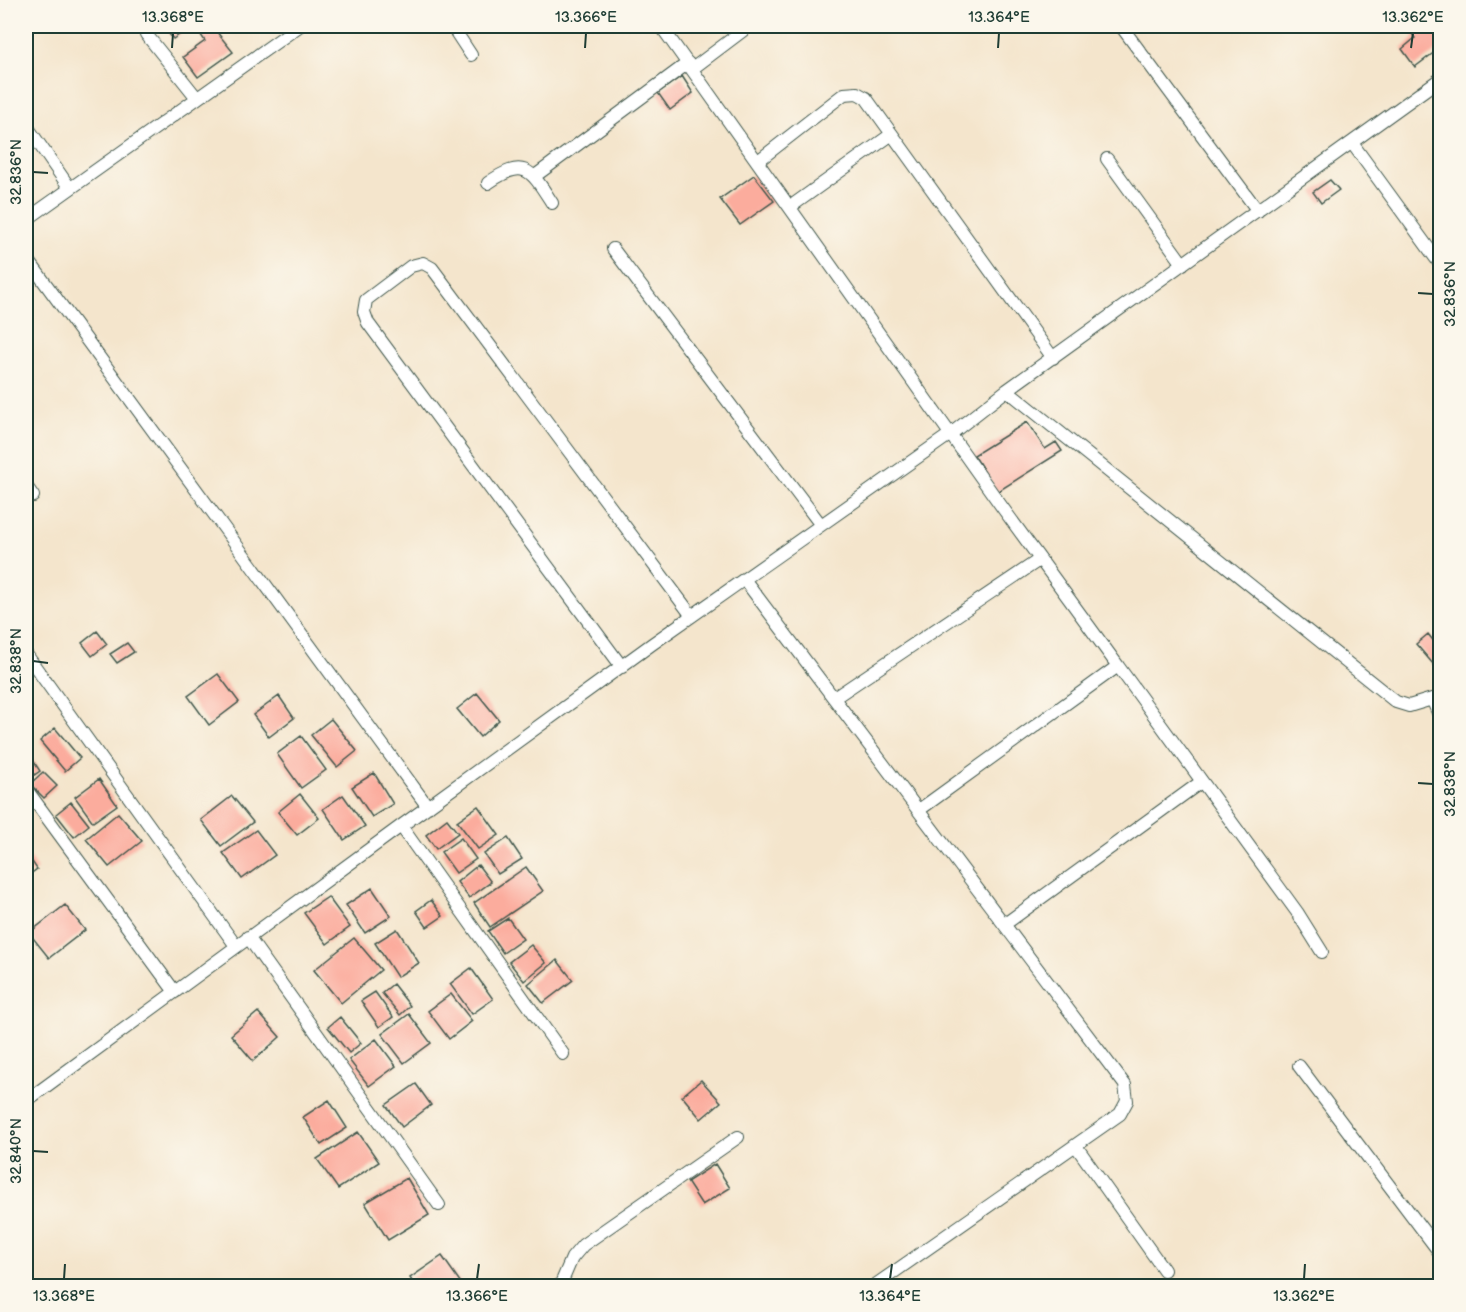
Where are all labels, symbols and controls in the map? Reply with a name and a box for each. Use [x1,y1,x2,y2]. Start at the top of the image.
text: 13.368°E [142,8,204,27]
text: 13.366°E [555,8,617,27]
text: 13.364°E [968,8,1030,27]
text: 13.362°E [1382,8,1444,27]
text: 32.836°N [7,139,26,205]
text: 32.836°N [1441,261,1460,327]
text: 32.838°N [7,628,26,694]
text: 32.838°N [1441,751,1460,817]
text: 32.840°N [7,1118,26,1184]
text: 13.368°E [33,1287,95,1306]
text: 13.366°E [446,1287,508,1306]
text: 13.364°E [859,1287,921,1306]
text: 13.362°E [1273,1287,1335,1306]

